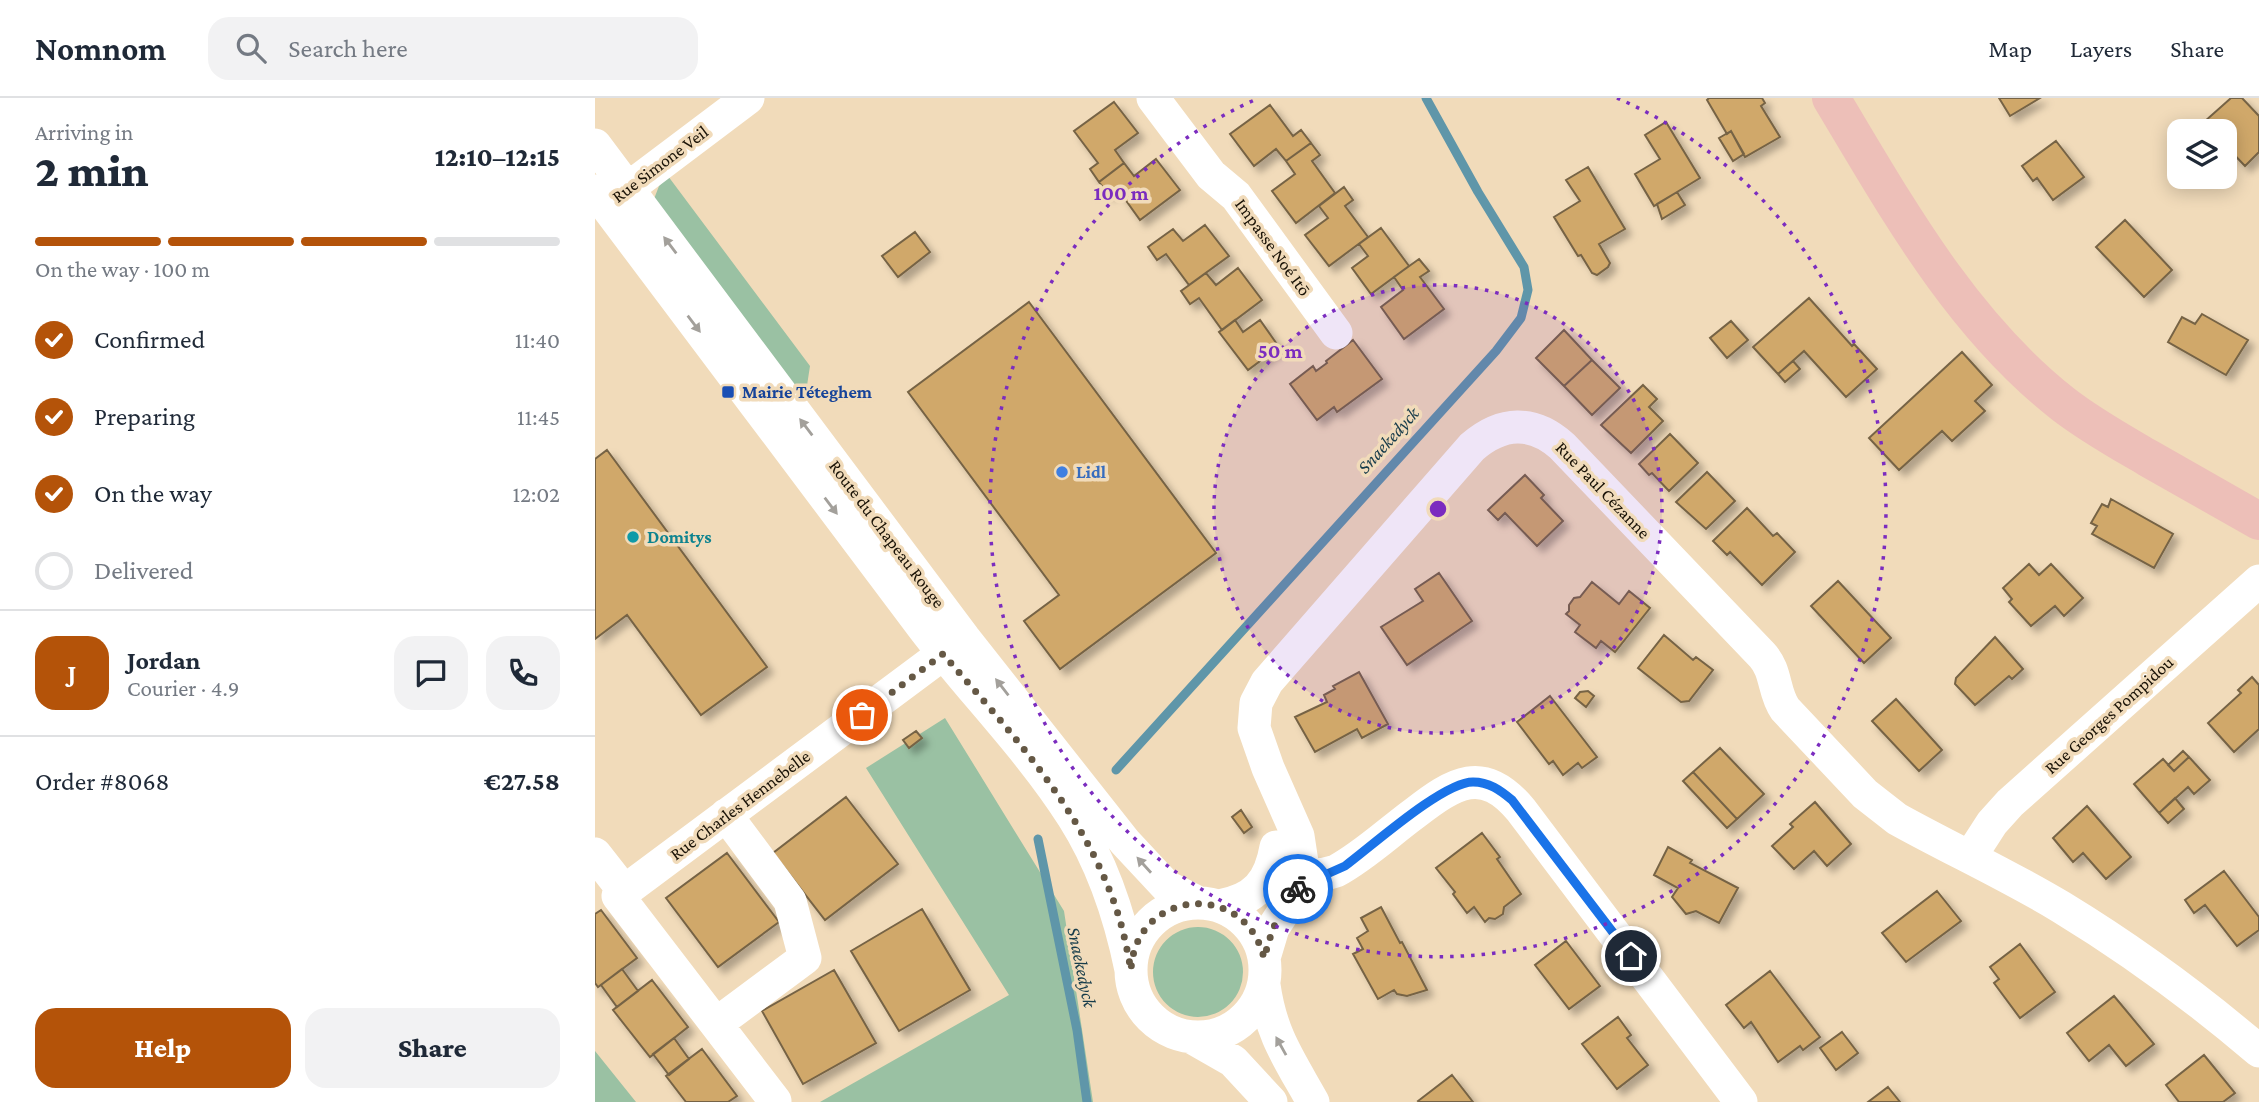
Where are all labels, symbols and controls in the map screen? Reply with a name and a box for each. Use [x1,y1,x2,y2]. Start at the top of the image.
search box [208,17,698,80]
icon: search [232,29,270,67]
text: Nomnom [35,30,166,67]
text: Search here [288,34,408,63]
text: Map [1988,35,2032,62]
text: Layers [2070,35,2132,62]
text: Share [2170,35,2224,62]
text: Arriving in [35,119,133,145]
map controls [2167,119,2237,189]
button: layers [2167,119,2237,189]
street label: Rue Simone Veil [608,121,712,207]
text: 12:10–12:15 [435,143,560,172]
text: 2 min [35,145,149,196]
text: 100 m [1093,181,1149,205]
street label: Impasse Noé Itō [1231,194,1315,300]
one-way arrow [663,236,677,254]
text: On the way · 100 m [35,256,210,282]
one-way arrow [687,315,701,333]
icon: check [35,321,73,359]
text: Confirmed [94,325,205,354]
text: 11:40 [515,327,560,353]
text: 50 m [1258,339,1303,363]
place label: Mairie Téteghem [742,382,873,402]
marker: Mairie Téteghem [720,384,736,400]
icon: check [35,398,73,436]
text: Preparing [94,402,195,431]
water label: Snaekedyck [1353,402,1424,477]
text: 11:45 [517,404,560,430]
one-way arrow [800,418,814,436]
street label: Rue Paul Cézanne [1552,437,1654,543]
street label: Route du Chapeau Rouge [825,456,949,612]
place label: Lidl [1076,462,1106,482]
marker: Lidl [1054,464,1070,480]
icon: check [35,475,73,513]
text: On the way [94,479,212,508]
text: 12:02 [512,481,560,507]
one-way arrow [824,497,838,515]
centre of rings [1426,497,1450,521]
place label: Domitys [647,527,711,547]
marker: Domitys [625,529,641,545]
text: Delivered [94,556,193,585]
button: chat [394,636,468,710]
button: phone [486,636,560,710]
text: Jordan [127,646,201,675]
street label: Rue Georges Pompidou [2041,652,2178,778]
text: J [68,659,76,688]
text: Courier · 4.9 [127,675,239,701]
one-way arrow [994,679,1009,697]
pin [832,685,892,745]
icon: bag [843,696,881,734]
street label: Rue Charles Hennebelle [666,746,814,864]
text: Order #8068 [35,767,170,796]
text: €27.58 [484,767,560,796]
courier [1263,854,1333,924]
one-way arrow [1136,856,1152,874]
icon: bike [1279,870,1317,908]
water label: Snaekedyck [1063,925,1101,1010]
pin [1601,926,1661,986]
icon: home [1612,937,1650,975]
button: Help [35,1008,291,1088]
button: Share [305,1008,560,1088]
one-way arrow [1275,1036,1287,1056]

